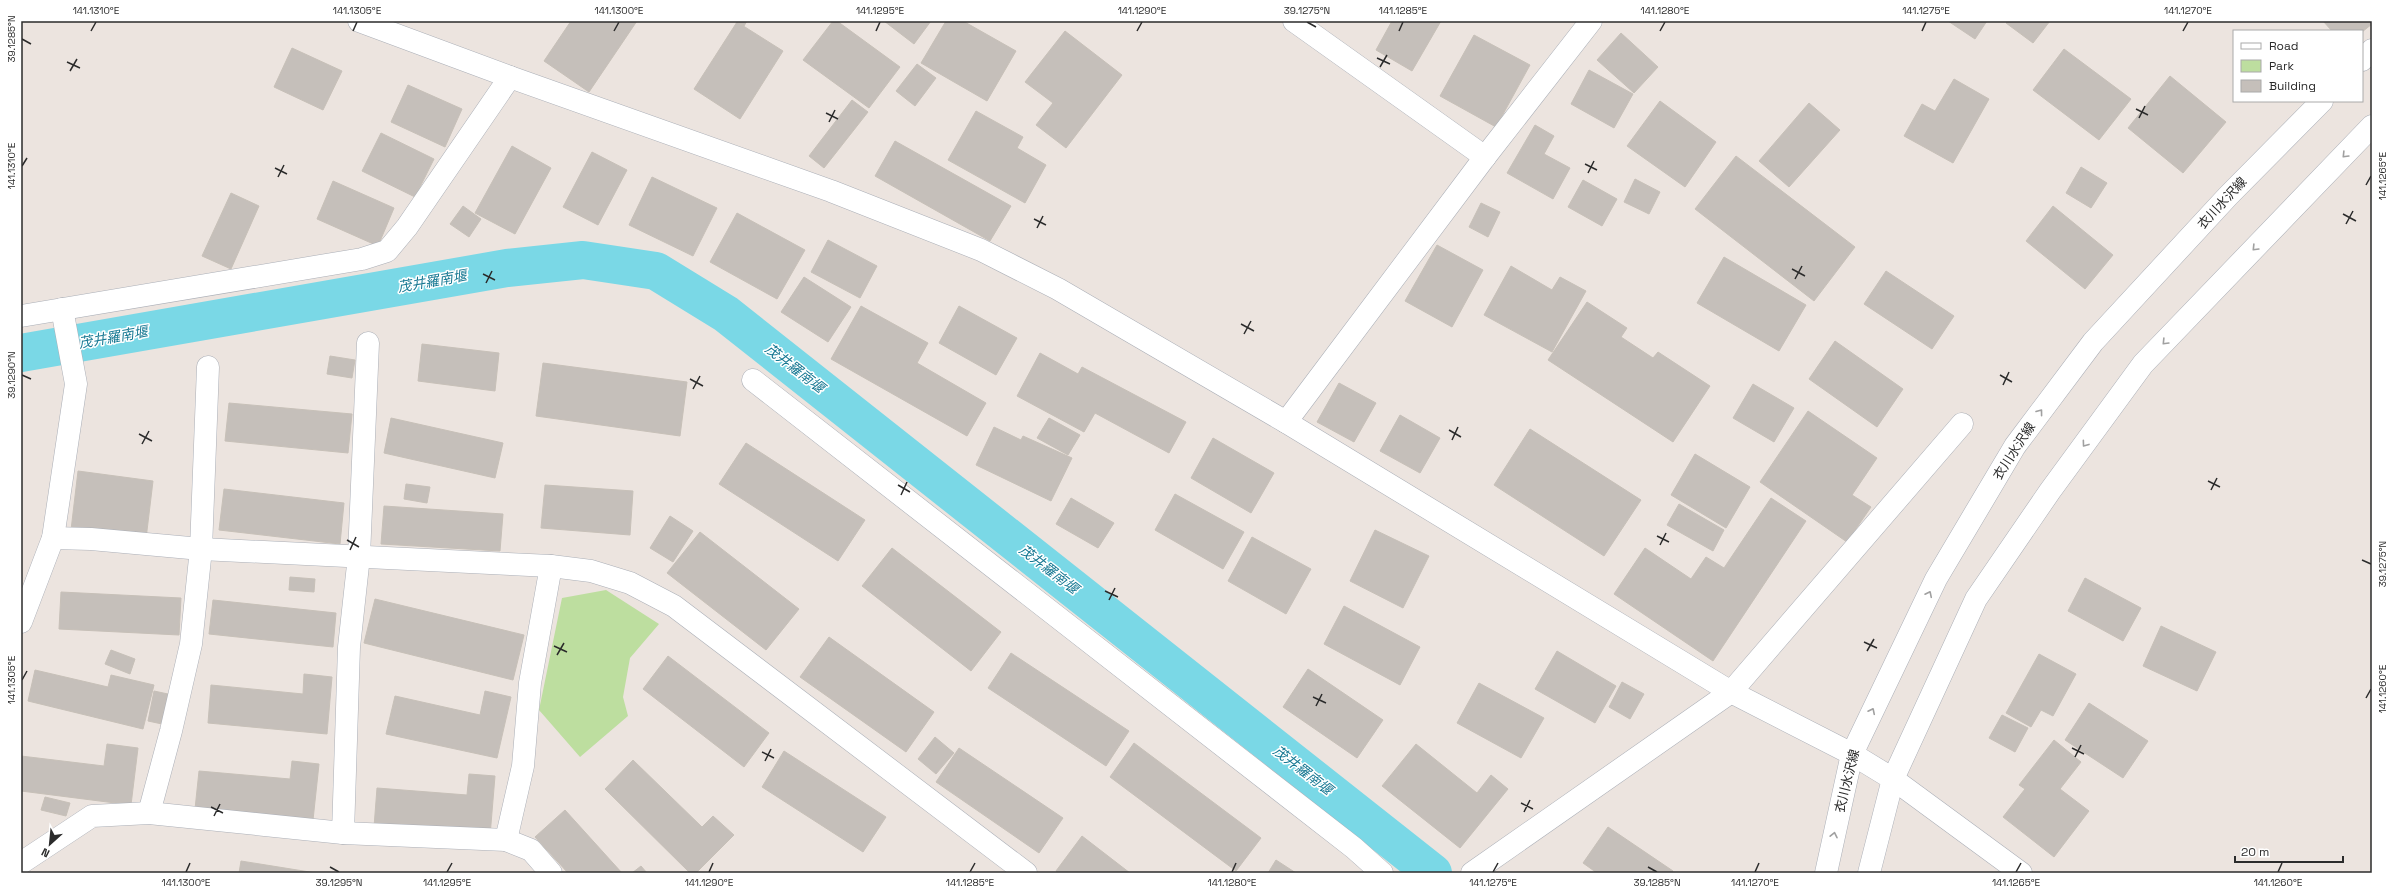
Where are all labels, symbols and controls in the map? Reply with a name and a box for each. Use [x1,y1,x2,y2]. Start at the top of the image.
text: 141.1310°E [73,4,120,17]
text: 141.1305°E [333,4,382,17]
text: 141.1300°E [595,4,644,17]
text: 141.1295°E [856,4,904,17]
text: 141.1290°E [1118,4,1167,17]
text: 39.1275°N [1284,4,1330,17]
text: 141.1285°E [1379,4,1428,17]
text: 141.1280°E [1641,4,1690,17]
text: 141.1275°E [1902,4,1950,17]
text: 141.1270°E [2164,4,2212,17]
text: 39.1285°N [5,15,18,63]
legend [2233,30,2363,102]
text: Road [2269,38,2298,54]
text: Park [2269,58,2294,74]
text: Building [2269,78,2316,94]
text: 141.1310°E [5,142,18,189]
one-way arrow [2343,150,2350,157]
text: 141.1265°E [2376,152,2389,200]
street label: 衣川水沢線 [2194,173,2250,233]
one-way arrow [2252,243,2260,251]
water label: 茂井羅南堰 [396,266,471,296]
water label: 茂井羅南堰 [77,322,152,352]
one-way arrow [2162,337,2170,345]
water label: 茂井羅南堰 [762,339,830,398]
text: 39.1290°N [5,351,18,399]
one-way arrow [2036,410,2043,417]
street label: 衣川水沢線 [1989,419,2039,483]
one-way arrow [2082,440,2090,447]
water label: 茂井羅南堰 [1016,540,1084,599]
text: 39.1275°N [2376,541,2389,587]
one-way arrow [1924,591,1932,599]
text: 141.1305°E [5,655,18,704]
text: 141.1260°E [2376,664,2389,713]
one-way arrow [1867,708,1875,716]
water label: 茂井羅南堰 [1270,741,1338,800]
street label: 衣川水沢線 [1831,747,1863,815]
north arrow [30,824,70,864]
one-way arrow [1830,832,1838,838]
scale bar [2235,838,2343,864]
text: 20 m [2241,844,2269,860]
text: N [39,845,52,861]
text: 141.1300°E [162,876,211,889]
text: 39.1295°N [316,876,362,889]
text: 141.1295°E [423,876,471,889]
text: 141.1290°E [685,876,734,889]
text: 141.1285°E [946,876,995,889]
text: 141.1280°E [1208,876,1257,889]
text: 141.1275°E [1469,876,1517,889]
text: 39.1285°N [1633,876,1681,889]
text: 141.1270°E [1731,876,1779,889]
text: 141.1265°E [1992,876,2040,889]
text: 141.1260°E [2254,876,2303,889]

